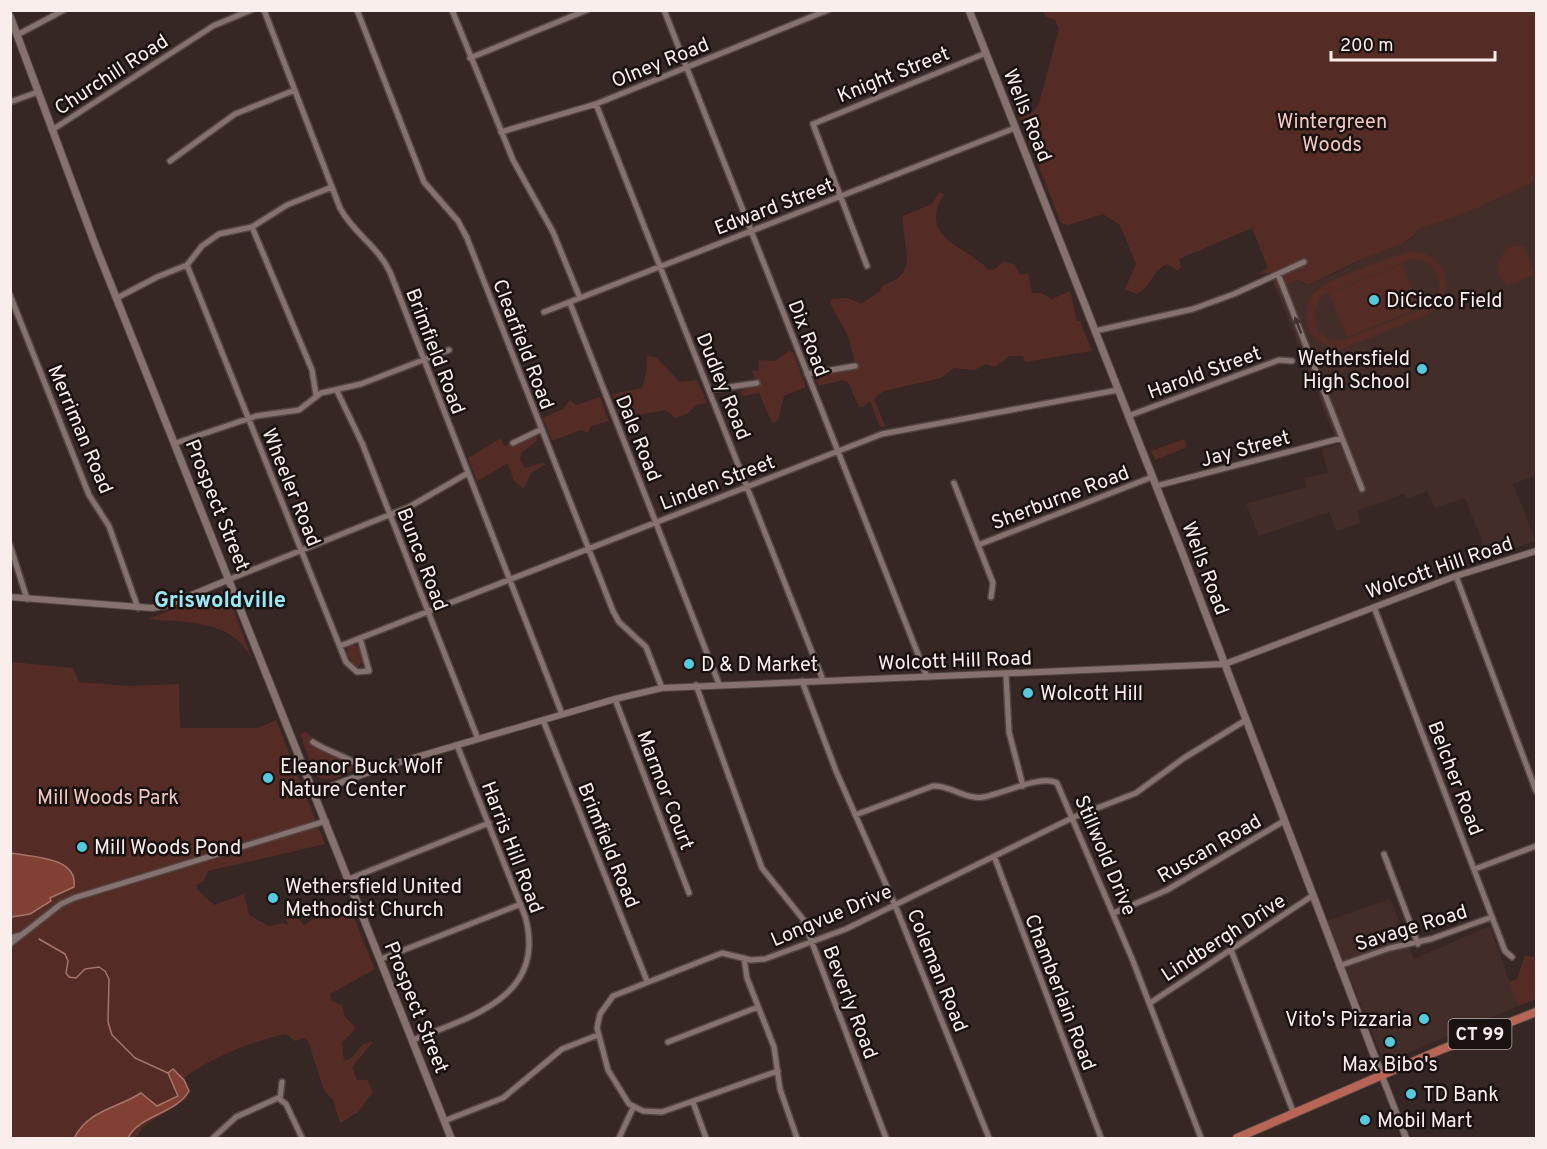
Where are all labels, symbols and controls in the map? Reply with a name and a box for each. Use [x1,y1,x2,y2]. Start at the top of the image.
scale bar [1331,24,1494,62]
street label: Churchill Road [50,29,174,122]
street label: Olney Road [608,32,714,95]
text: 200 m [1340,35,1393,58]
street label: Knight Street [834,41,954,110]
street label: Wells Road [996,65,1057,166]
park label: Wintergreen Woods [1277,110,1387,159]
street label: Edward Street [711,173,838,243]
street label: Clearfield Road [485,276,559,414]
street label: Brimfield Road [398,285,470,418]
place label: DiCicco Field [1386,289,1502,315]
marker: DiCicco Field [1367,293,1381,307]
street label: Dix Road [781,297,834,381]
one-way arrow [1293,316,1302,334]
street label: Dudley Road [689,329,755,444]
street label: Harold Street [1144,341,1265,406]
place label: Wethersfield High School [1298,347,1410,396]
street label: Merriman Road [40,361,118,498]
marker: Wethersfield High School [1415,362,1429,376]
street label: Dale Road [608,392,666,486]
street label: Wheeler Road [255,425,326,551]
street label: Jay Street [1198,426,1293,474]
street label: Prospect Street [178,436,254,576]
street label: Linden Street [657,450,779,518]
street label: Sherburne Road [988,461,1133,537]
street label: Bunce Road [390,505,453,615]
street label: Wells Road [1174,518,1234,619]
street label: Wolcott Hill Road [1363,532,1517,606]
district label: Griswoldville [154,588,286,615]
street label: Wolcott Hill Road [878,646,1032,678]
place label: D & D Market [701,653,818,679]
marker: D & D Market [682,657,696,671]
place label: Wolcott Hill [1040,682,1143,708]
marker: Wolcott Hill [1021,686,1035,700]
street label: Belcher Road [1420,718,1488,840]
street label: Marmor Court [629,727,699,854]
place label: Eleanor Buck Wolf Nature Center [280,755,443,804]
marker: Eleanor Buck Wolf Nature Center [261,771,275,785]
street label: Harris Hill Road [474,778,548,917]
street label: Brimfield Road [570,779,644,912]
park label: Mill Woods Park [37,786,179,812]
street label: Stillwold Drive [1067,792,1141,920]
street label: Ruscan Road [1153,809,1267,890]
place label: Mill Woods Pond [94,836,241,862]
marker: Mill Woods Pond [75,840,89,854]
place label: Wethersfield United Methodist Church [285,875,462,924]
street label: Longvue Drive [767,880,896,954]
street label: Lindbergh Drive [1157,889,1291,989]
marker: Wethersfield United Methodist Church [266,891,280,905]
street label: Savage Road [1352,900,1471,958]
street label: Coleman Road [900,905,973,1036]
street label: Chamberlain Road [1017,911,1101,1075]
street label: Prospect Street [377,938,453,1078]
street label: Beverly Road [816,942,883,1063]
place label: Vito's Pizzaria [1285,1008,1412,1034]
marker: Vito's Pizzaria [1417,1012,1431,1026]
road number: CT 99 [1448,1019,1512,1049]
marker: Max Bibo's [1383,1035,1397,1049]
place label: Max Bibo's [1342,1053,1438,1079]
place label: TD Bank [1423,1083,1499,1109]
marker: TD Bank [1404,1087,1418,1101]
place label: Mobil Mart [1377,1109,1472,1135]
marker: Mobil Mart [1358,1113,1372,1127]

